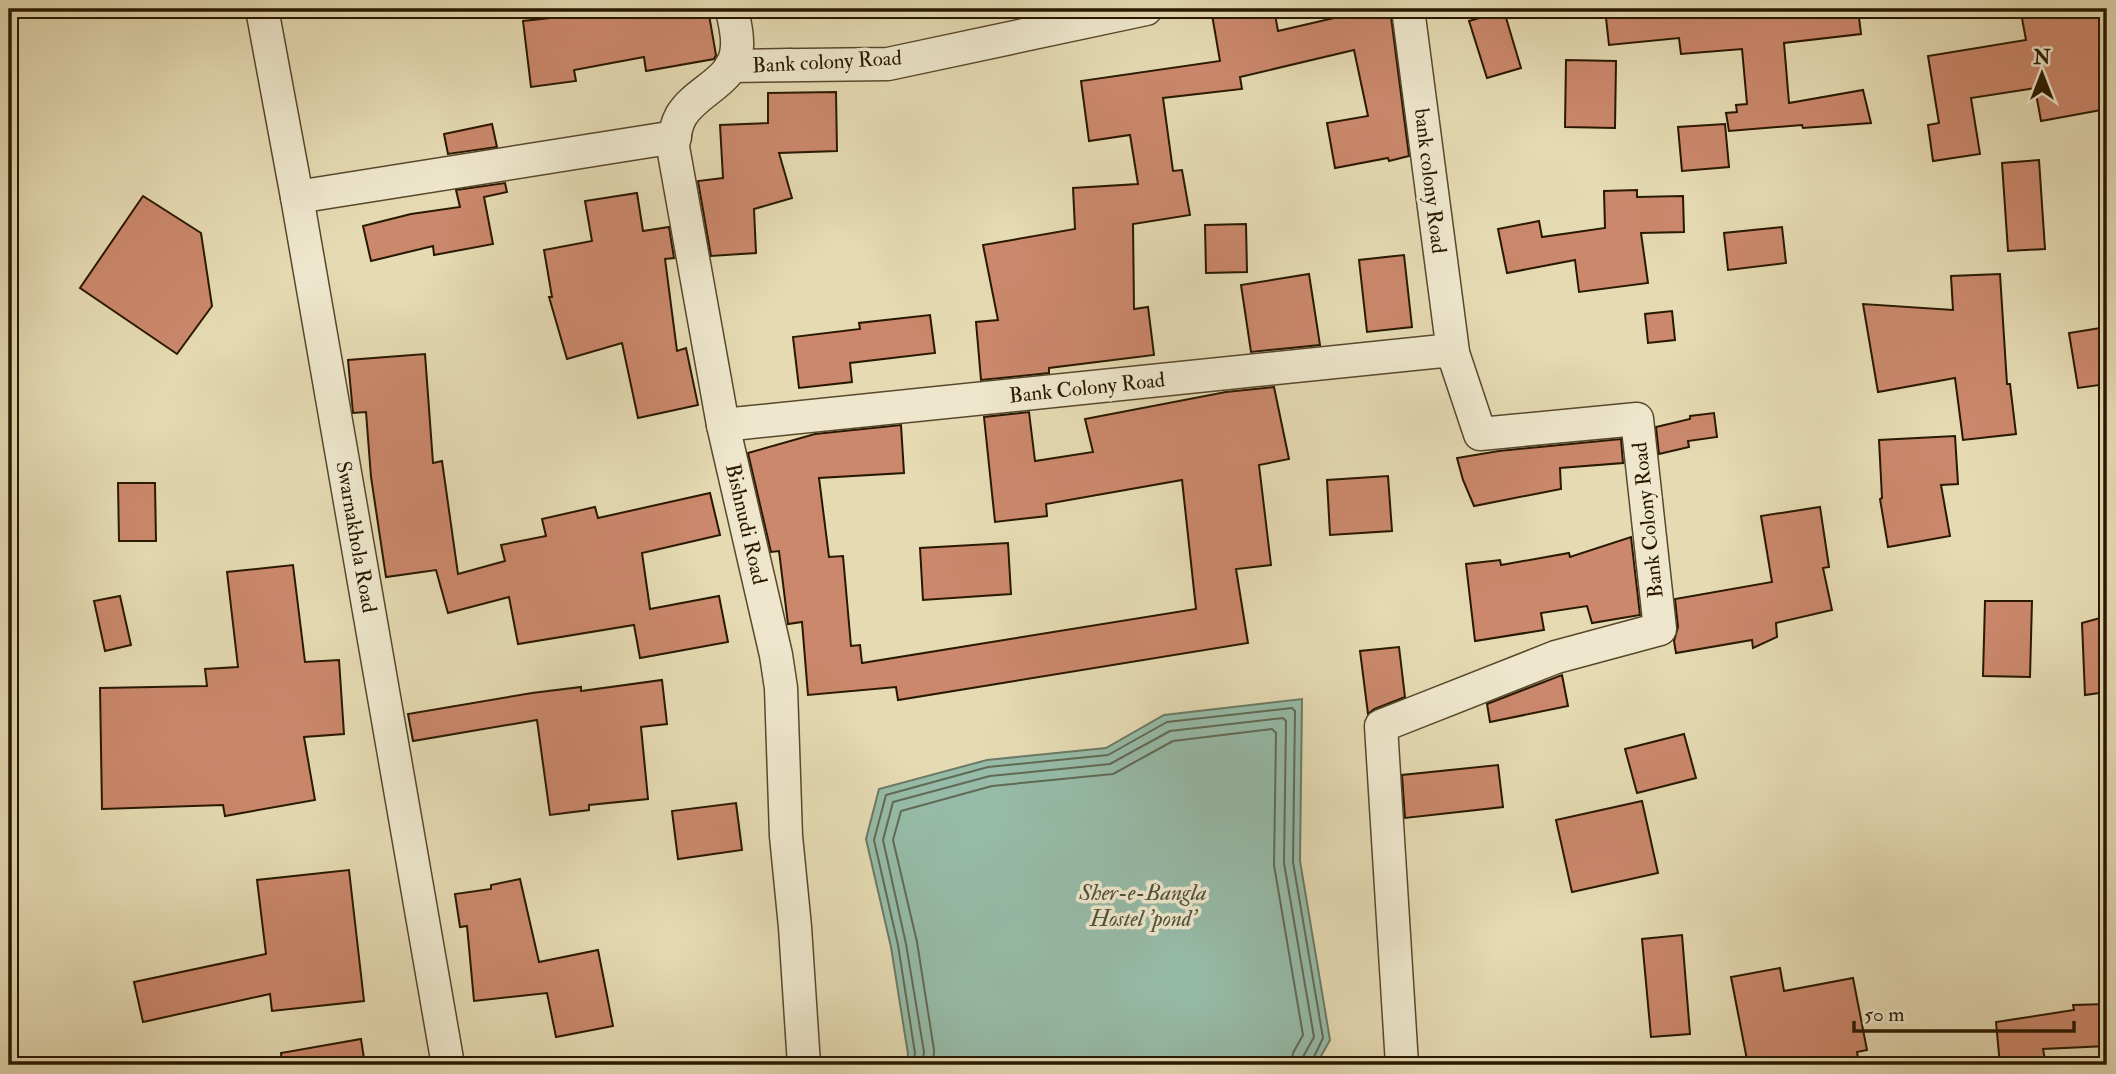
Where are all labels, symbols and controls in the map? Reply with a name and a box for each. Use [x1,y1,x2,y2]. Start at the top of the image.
north arrow [2008,38,2078,108]
street label: Bank colony Road [752,45,903,79]
text: N [2032,46,2051,70]
street label: bank colony Road [1408,107,1452,256]
street label: Bank Colony Road [1008,366,1167,410]
street label: Bank Colony Road [1626,440,1670,599]
street label: Swarnakhola Road [329,459,383,616]
street label: Bishnudi Road [719,461,773,588]
water label: Sher-e-Bangla Hostel 'pond' [1078,878,1207,933]
scale bar [1854,990,2074,1034]
text: 50 m [1864,1001,1905,1028]

